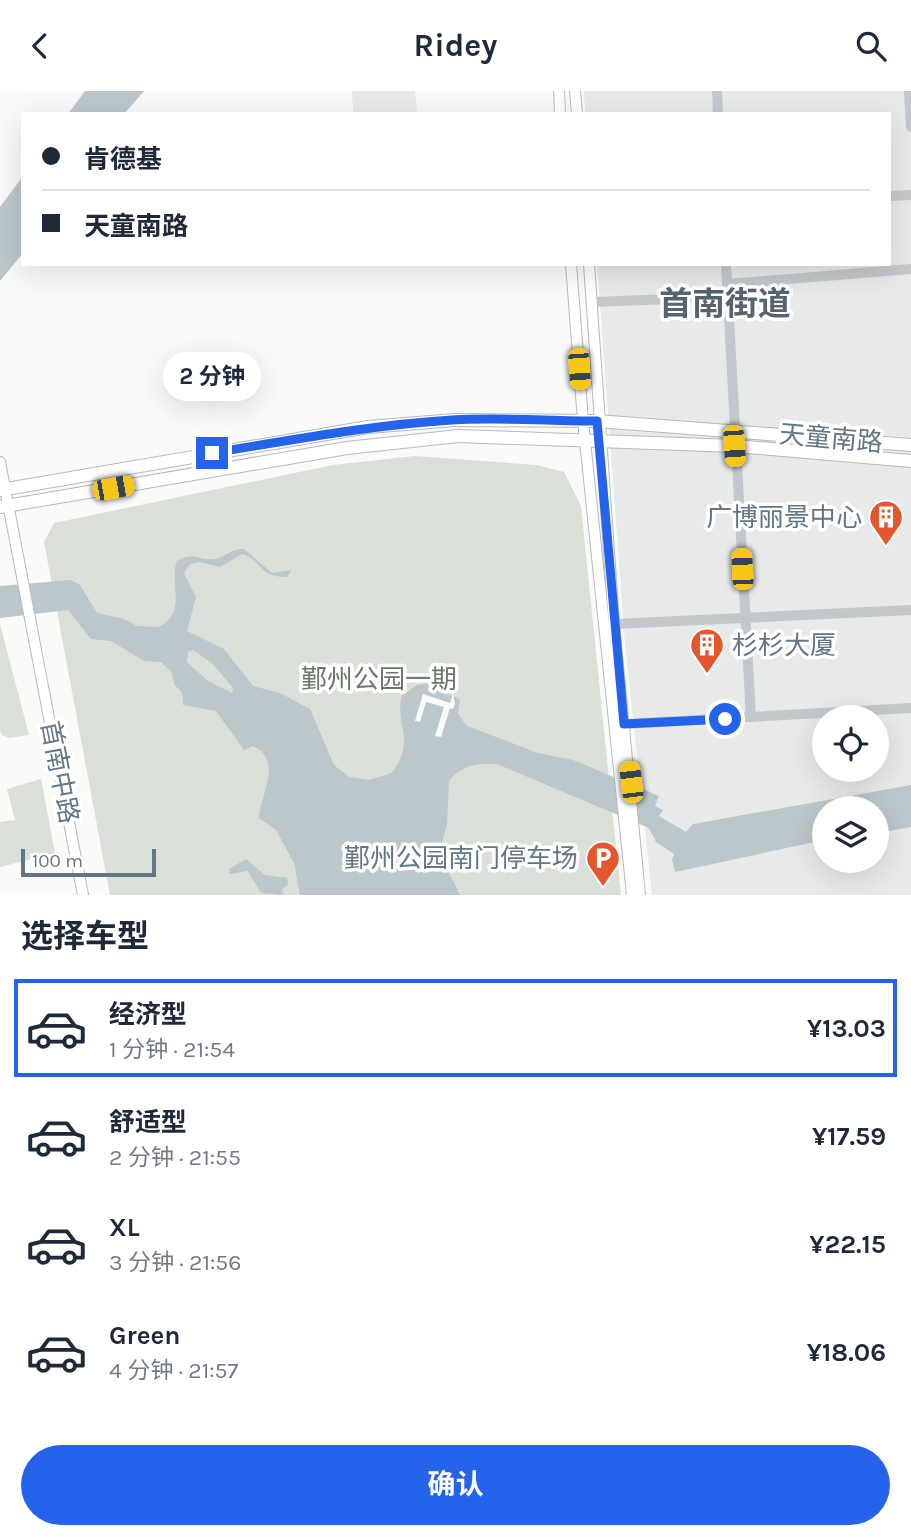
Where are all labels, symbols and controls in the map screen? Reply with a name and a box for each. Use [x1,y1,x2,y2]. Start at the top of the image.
icon: back [21,27,59,65]
text: Ridey [414,27,497,64]
icon: search [852,27,890,65]
text: 肯德基 [84,144,162,175]
text: 天童南路 [84,211,188,242]
district label: 首南街道 [659,285,791,323]
car [568,347,591,391]
callout: 2 分钟 [163,351,261,401]
text: 2 分钟 [179,363,245,390]
street label: 天童南路 [778,419,884,458]
car [723,424,746,468]
route end [196,437,228,469]
car [91,474,136,502]
building icon: 广博丽景中心 [867,498,905,547]
place label: 广博丽景中心 [706,502,862,533]
car [731,547,754,591]
building icon: 杉杉大厦 [688,626,726,675]
place label: 杉杉大厦 [732,630,836,661]
park label: 鄞州公园一期 [301,664,457,695]
route start [709,703,741,735]
map controls [812,705,889,873]
button: locate [812,705,889,782]
street label: 首南中路 [34,718,85,826]
car [619,760,644,804]
button: layers [812,796,889,873]
parking icon: 鄞州公园南门停车场 [584,839,622,888]
place label: 鄞州公园南门停车场 [344,843,578,874]
scale bar [21,846,156,878]
text: 100 m [32,850,83,872]
text: 选择车型 [21,918,149,955]
icon: car [25,997,88,1060]
text: 经济型 [109,999,187,1030]
text: ¥13.03 [807,1013,886,1044]
text: 1 分钟 · 21:54 [109,1036,235,1063]
icon: car [25,1105,88,1168]
text: 舒适型 [109,1107,187,1138]
text: ¥17.59 [812,1121,886,1152]
text: 2 分钟 · 21:55 [109,1144,241,1171]
text: XL [109,1212,140,1243]
icon: car [25,1213,88,1276]
text: ¥22.15 [809,1229,886,1260]
text: 3 分钟 · 21:56 [109,1249,241,1276]
text: Green [109,1320,181,1351]
icon: car [25,1321,88,1384]
text: ¥18.06 [807,1337,886,1368]
text: 4 分钟 · 21:57 [109,1357,238,1384]
button: 确认 [21,1445,890,1525]

